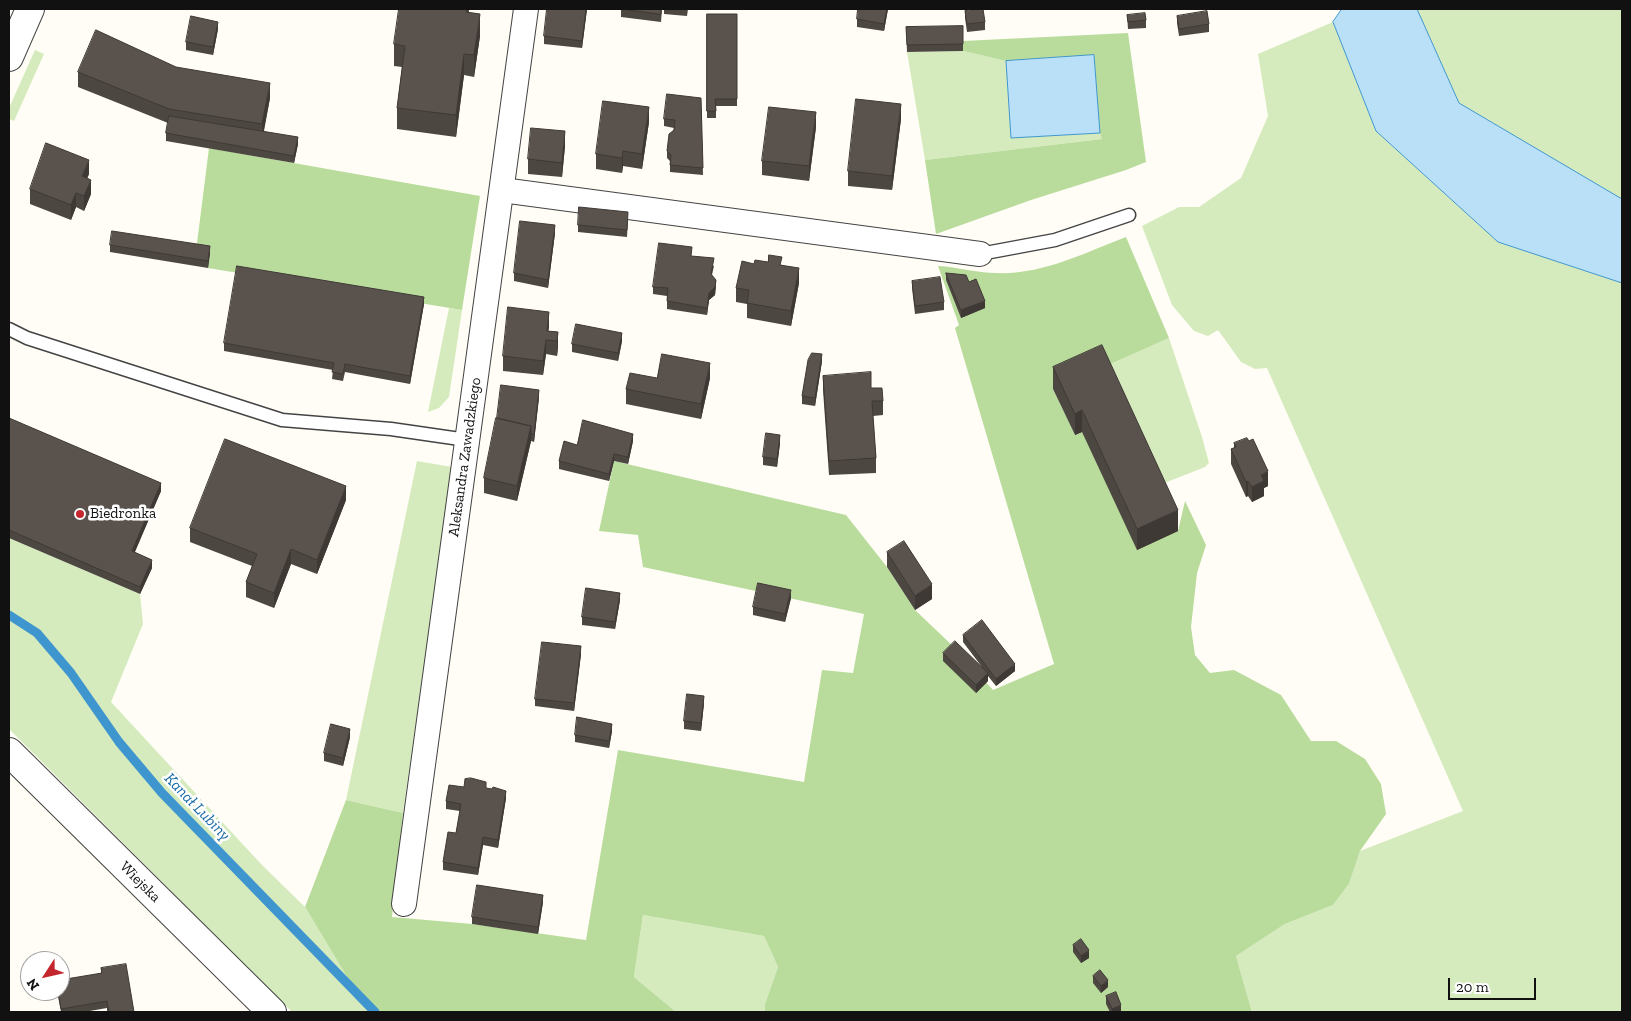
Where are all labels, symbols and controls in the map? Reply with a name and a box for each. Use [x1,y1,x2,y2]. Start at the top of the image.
street label: Aleksandra Zawadzkiego [445,376,485,538]
place label: Biedronka [90,505,156,523]
marker: Biedronka [74,508,86,520]
water label: Kanał Lubiny [160,769,234,845]
street label: Wiejska [116,858,164,906]
north arrow [20,951,70,1001]
scale bar [1451,968,1538,1000]
text: N [23,975,43,994]
text: 20 m [1456,978,1489,996]

